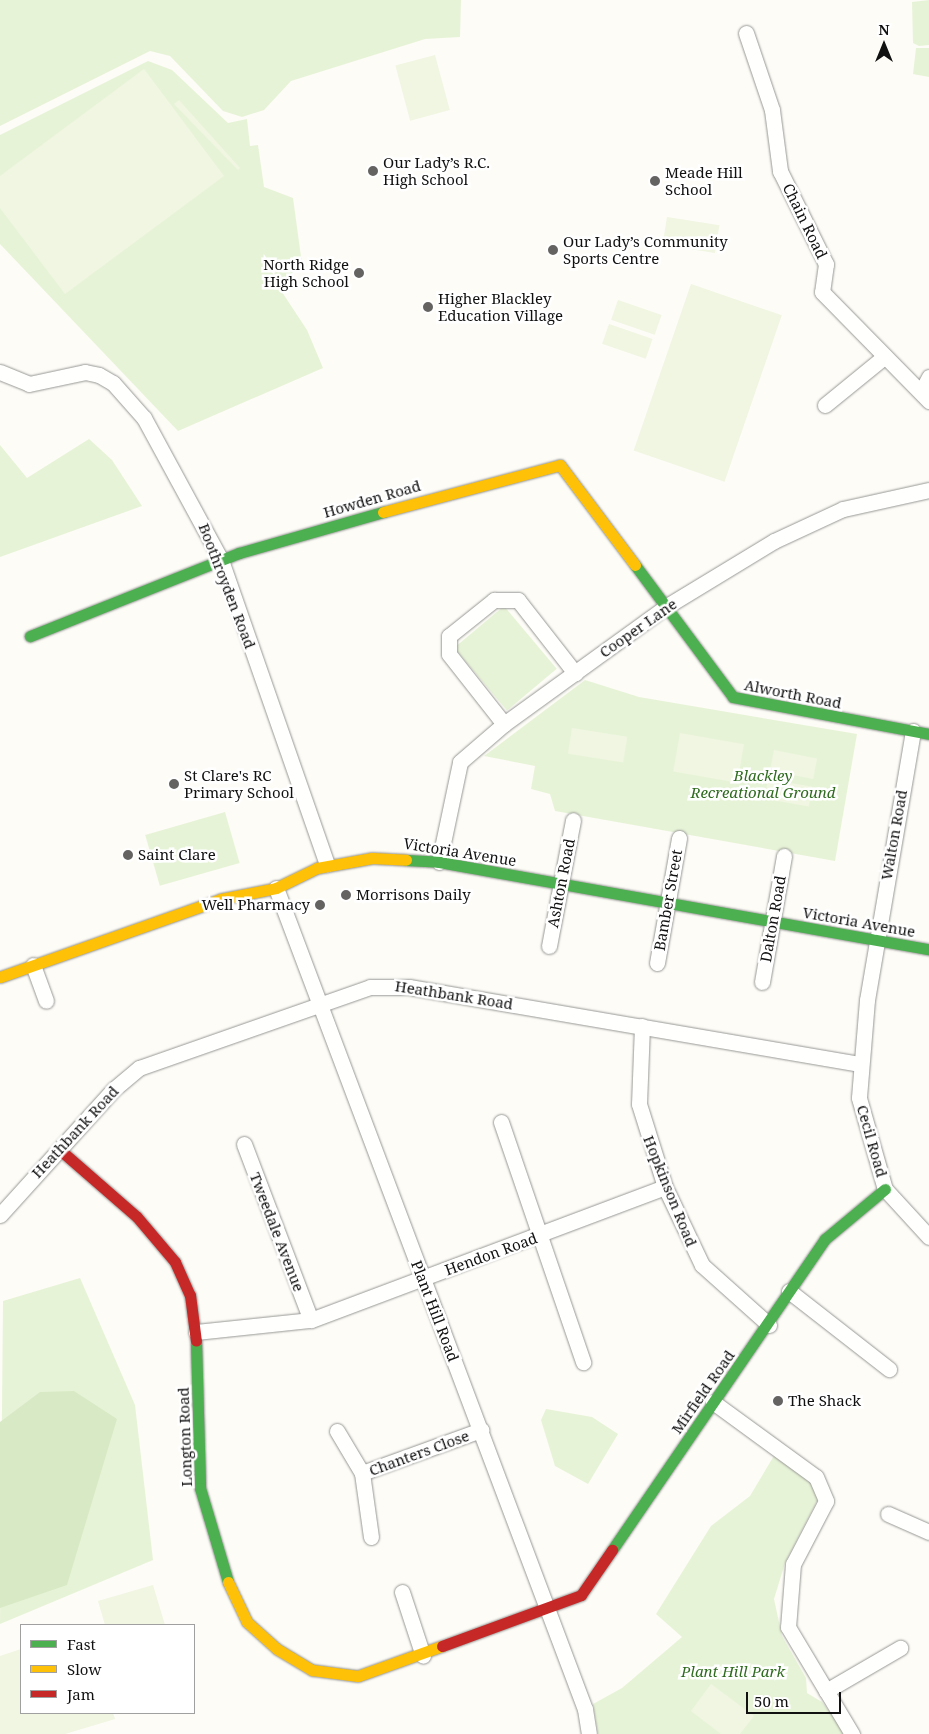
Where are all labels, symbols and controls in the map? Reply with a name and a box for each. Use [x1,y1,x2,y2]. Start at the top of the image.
north arrow [859,20,909,70]
text: N [878,20,890,39]
place label: Our Lady’s R.C. High School [383,153,490,188]
place label: Meade Hill School [665,163,743,198]
marker: Our Lady’s R.C. High School [367,165,379,177]
marker: Meade Hill School [649,175,661,187]
street label: Chain Road [779,180,831,262]
place label: Our Lady’s Community Sports Centre [563,232,728,267]
marker: Our Lady’s Community Sports Centre [547,244,559,256]
place label: North Ridge High School [263,255,349,290]
marker: North Ridge High School [353,267,365,279]
place label: Higher Blackley Education Village [438,289,563,324]
marker: Higher Blackley Education Village [422,301,434,313]
street label: Howden Road [321,477,423,521]
street label: Boothroyden Road [195,521,259,651]
street label: Cooper Lane [596,595,680,661]
street label: Alworth Road [743,676,843,712]
place label: St Clare's RC Primary School [184,766,294,801]
park label: Blackley Recreational Ground [691,766,835,801]
marker: St Clare's RC Primary School [168,778,180,790]
street label: Walton Road [877,788,911,882]
street label: Victoria Avenue [402,834,518,870]
street label: Ashton Road [544,837,578,929]
place label: Saint Clare [138,846,216,864]
street label: Bamber Street [650,848,686,952]
marker: Saint Clare [122,849,134,861]
street label: Dalton Road [757,874,789,964]
place label: Morrisons Daily [356,886,471,904]
marker: Morrisons Daily [340,889,352,901]
place label: Well Pharmacy [201,896,310,914]
marker: Well Pharmacy [314,899,326,911]
street label: Victoria Avenue [801,903,917,941]
street label: Heathbank Road [394,977,514,1013]
street label: Heathbank Road [28,1082,122,1182]
street label: Cecil Road [853,1103,891,1179]
street label: Hopkinson Road [640,1133,700,1249]
street label: Tweedale Avenue [246,1170,308,1294]
street label: Hendon Road [442,1229,540,1279]
street label: Plant Hill Road [407,1258,463,1364]
street label: Mirfield Road [668,1347,738,1437]
street label: Longton Road [174,1387,196,1487]
place label: The Shack [788,1392,861,1410]
marker: The Shack [772,1395,784,1407]
street label: Chanters Close [366,1427,472,1479]
legend [20,1624,195,1714]
text: Fast [67,1634,96,1654]
text: Slow [67,1659,101,1679]
park label: Plant Hill Park [681,1663,785,1681]
scale bar [749,1682,844,1714]
text: Jam [67,1684,95,1704]
text: 50 m [754,1691,789,1711]

